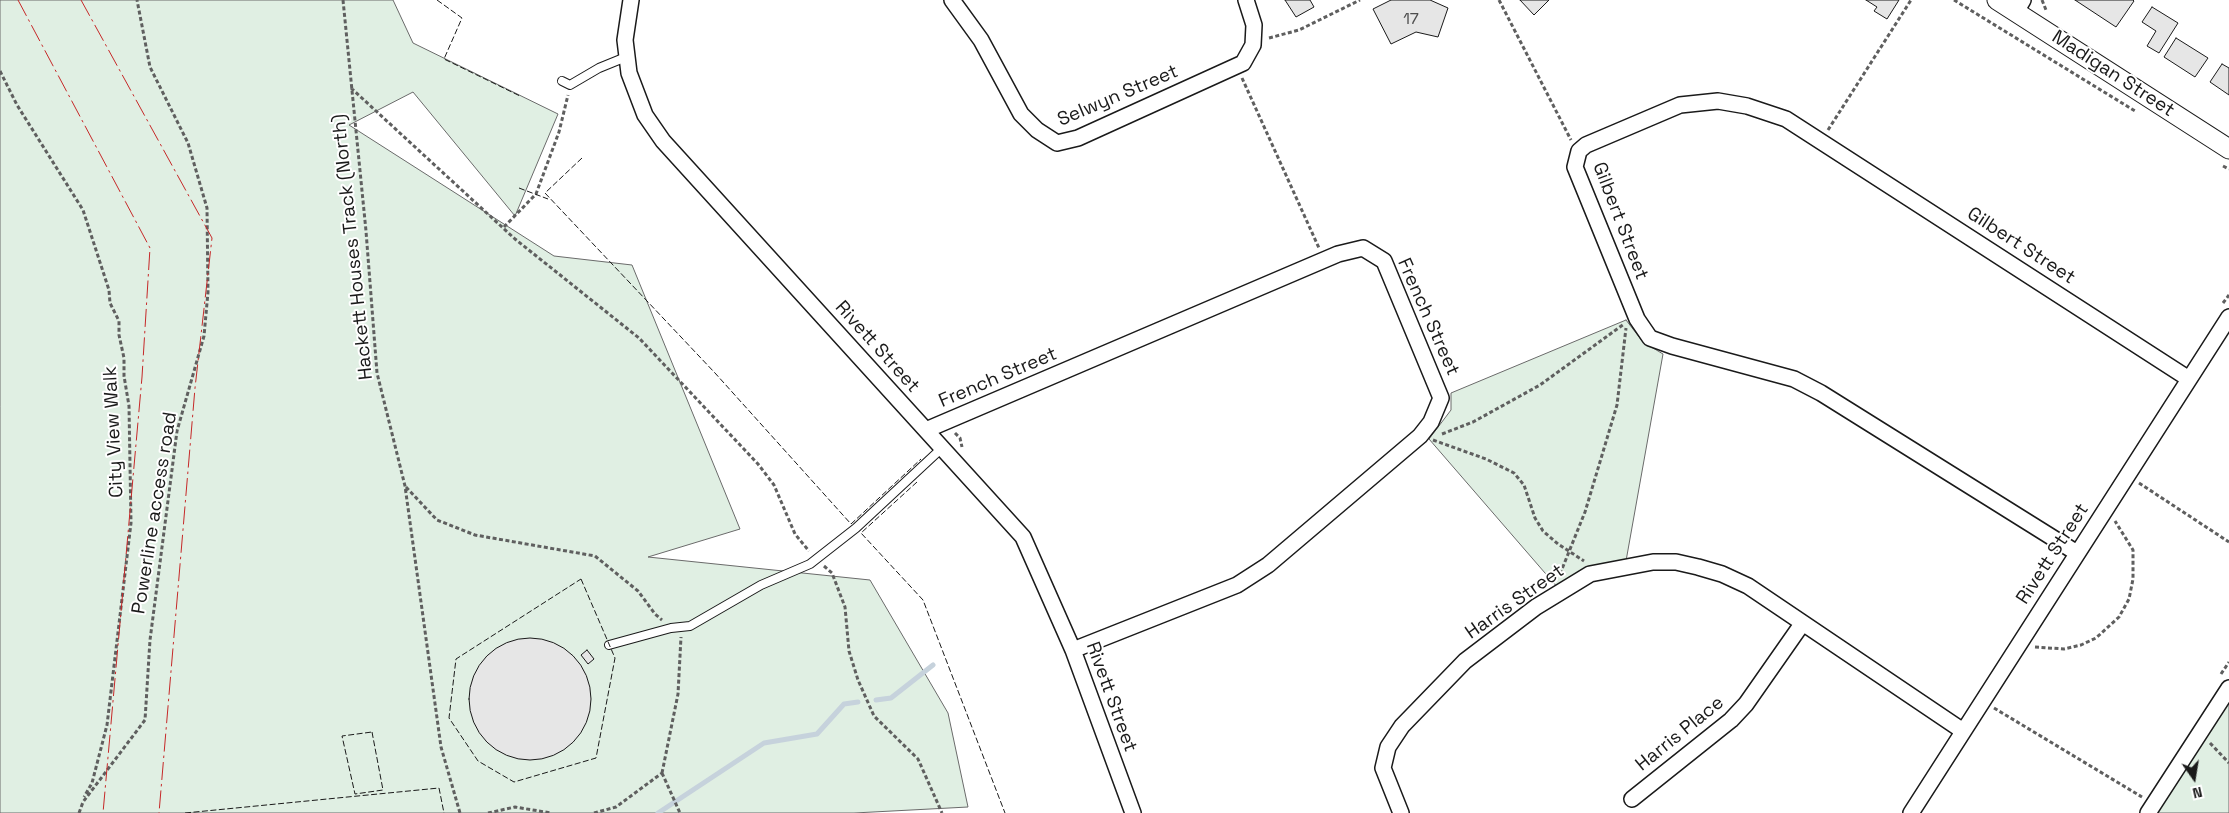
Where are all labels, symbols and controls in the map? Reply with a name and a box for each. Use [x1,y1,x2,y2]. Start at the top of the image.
house number: 17 [1403,10,1419,30]
street label: Madigan Street [2047,26,2179,122]
street label: Selwyn Street [1054,60,1182,132]
street label: Hackett Houses Track (North) [328,113,378,381]
street label: Gilbert Street [1587,159,1653,283]
street label: Gilbert Street [1963,203,2079,289]
street label: French Street [1392,255,1464,379]
street label: Rivett Street [830,296,924,398]
street label: French Street [936,343,1060,413]
street label: City View Walk [99,366,129,498]
street label: Powerline access road [128,410,182,616]
street label: Rivett Street [2012,499,2094,609]
street label: Harris Street [1461,560,1569,644]
street label: Rivett Street [1081,639,1141,755]
street label: Harris Place [1631,692,1729,776]
north arrow [2169,753,2219,803]
text: N [2191,783,2204,802]

